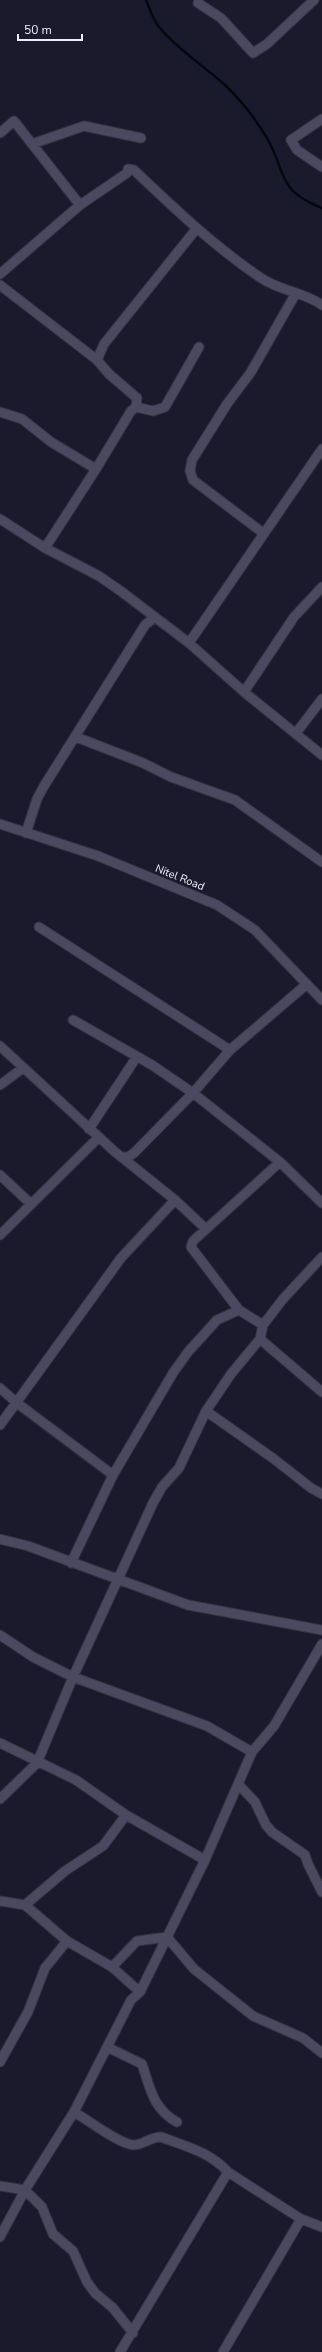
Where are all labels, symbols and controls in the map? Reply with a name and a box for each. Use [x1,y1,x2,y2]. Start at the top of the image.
scale bar [18,16,82,42]
text: 50 m [24,22,52,38]
street label: Nitel Road [153,861,207,894]

